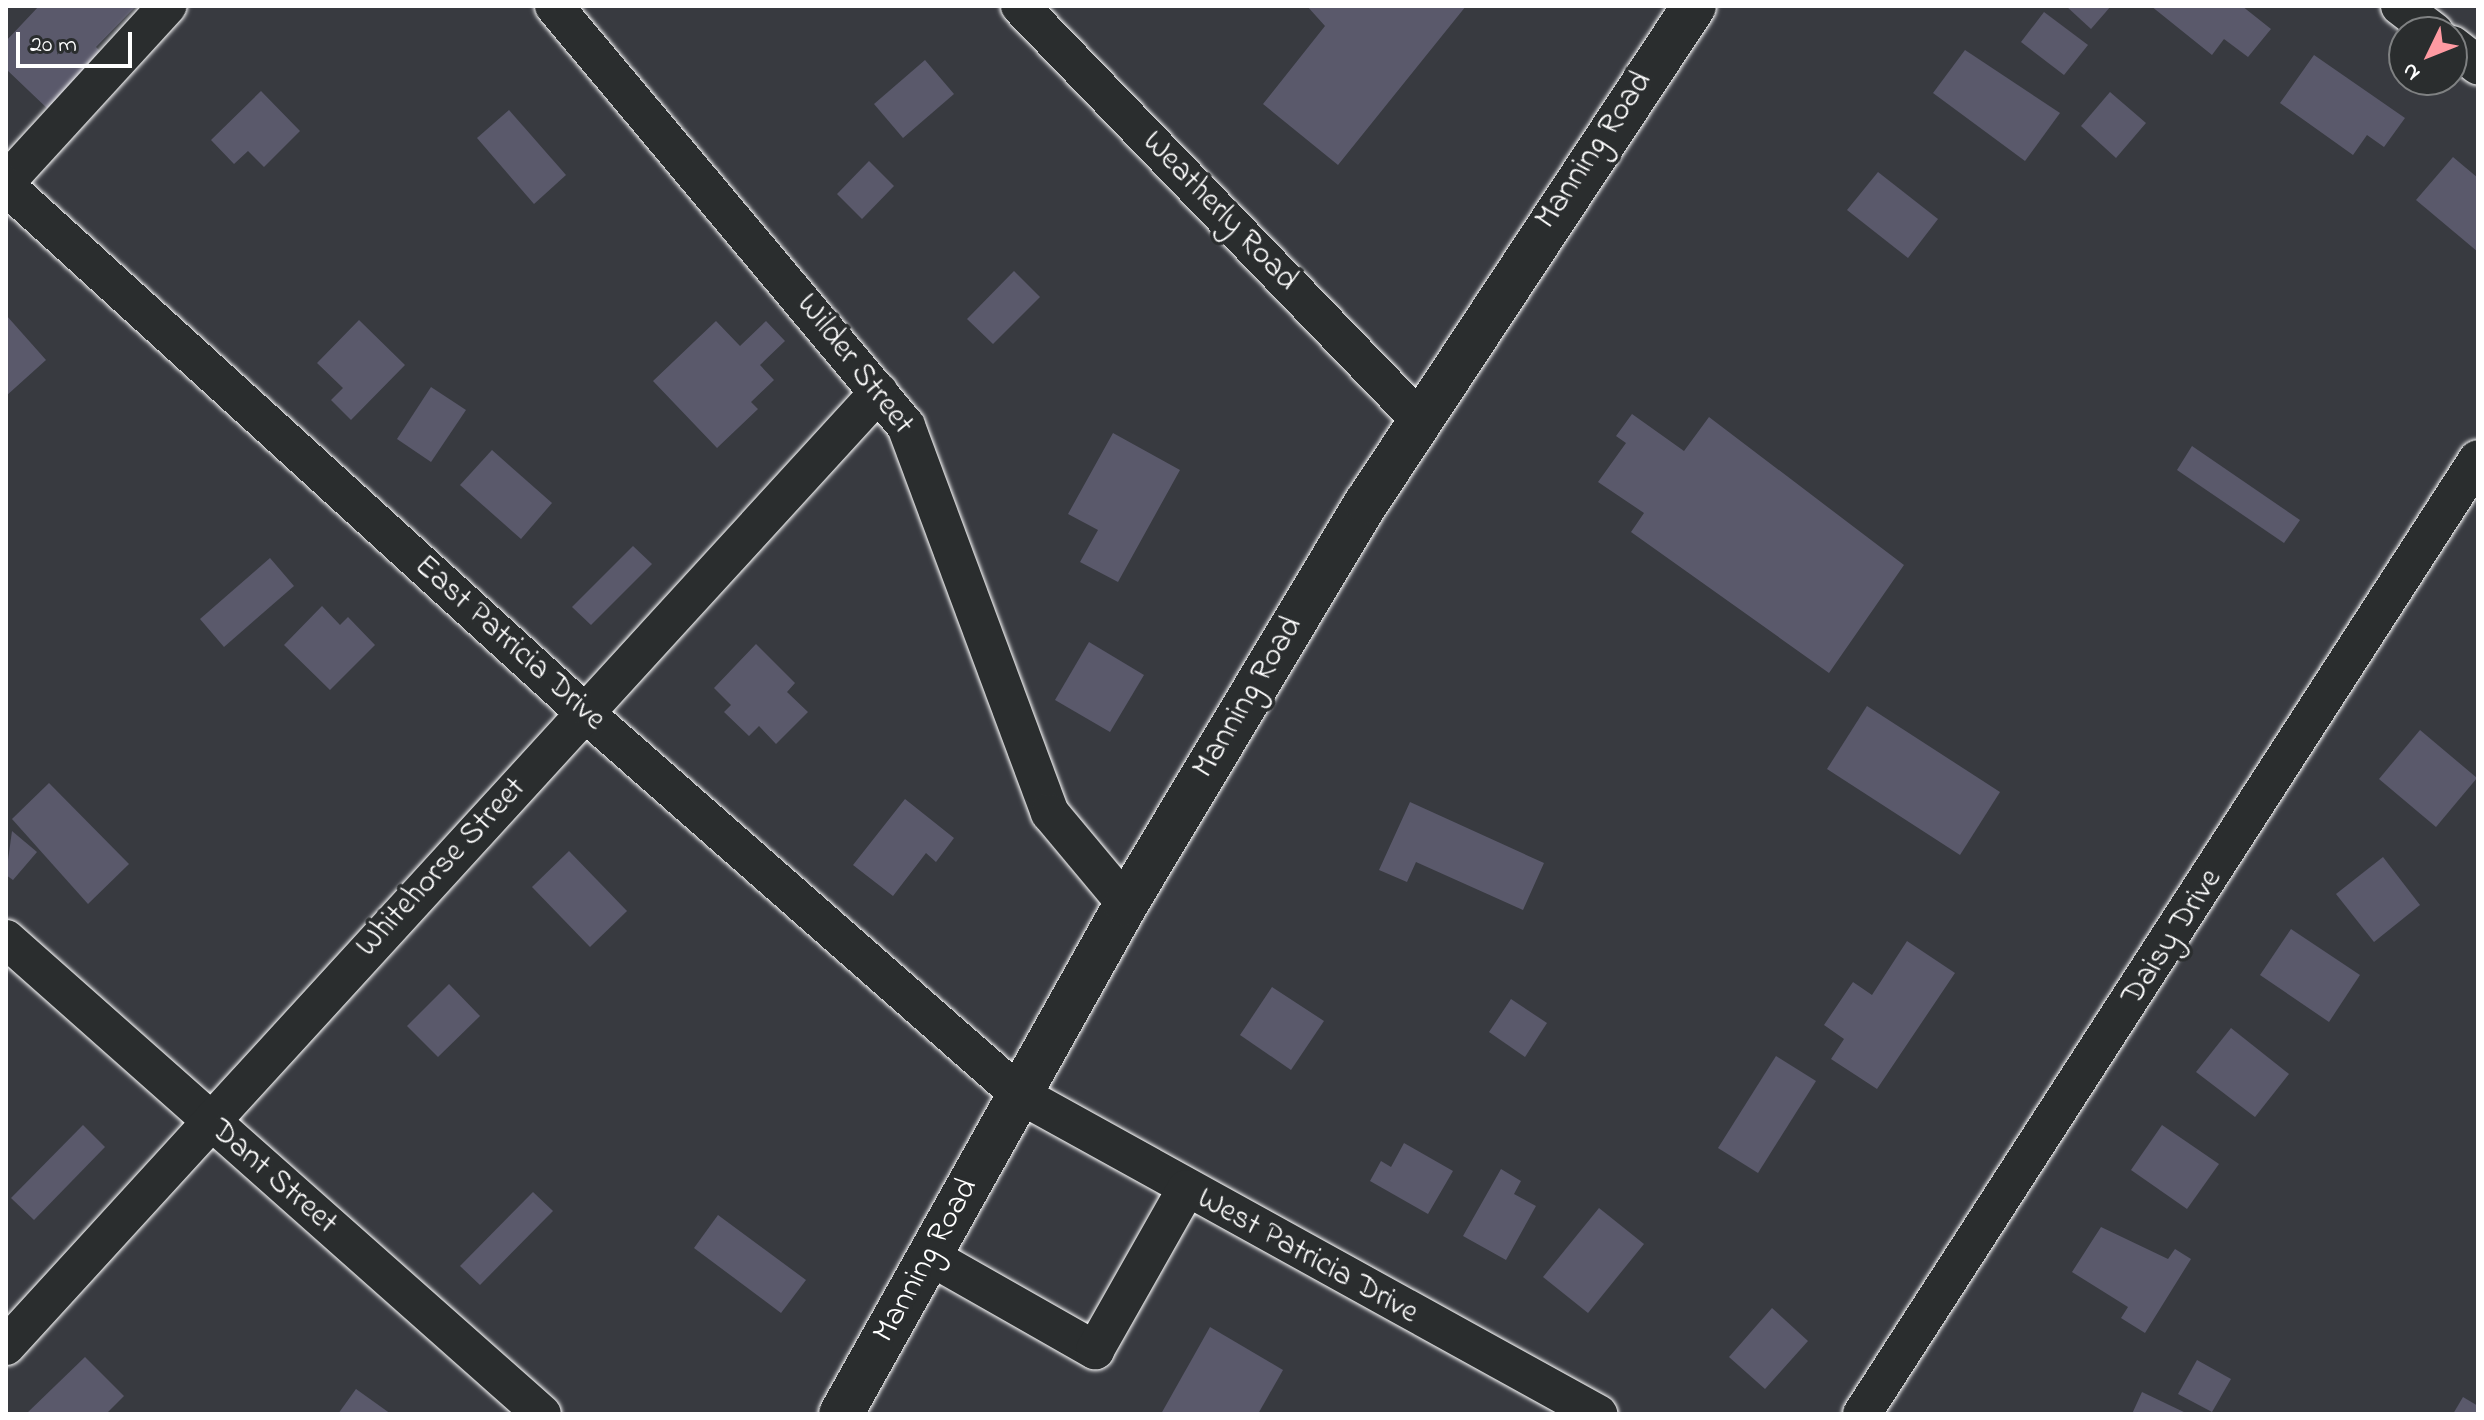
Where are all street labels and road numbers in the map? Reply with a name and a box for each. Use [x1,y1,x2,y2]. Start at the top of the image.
street label: Manning Road [1528,65,1662,237]
street label: Weatherly Road [1133,124,1305,300]
street label: Wilder Street [787,287,921,443]
street label: East Patricia Drive [405,548,613,740]
street label: Manning Road [1186,610,1312,786]
street label: Whitehorse Street [349,770,535,966]
street label: Daisy Drive [2115,862,2231,1014]
street label: Dant Street [202,1112,344,1244]
street label: Manning Road [866,1172,988,1350]
street label: West Patricia Drive [1190,1180,1424,1334]

